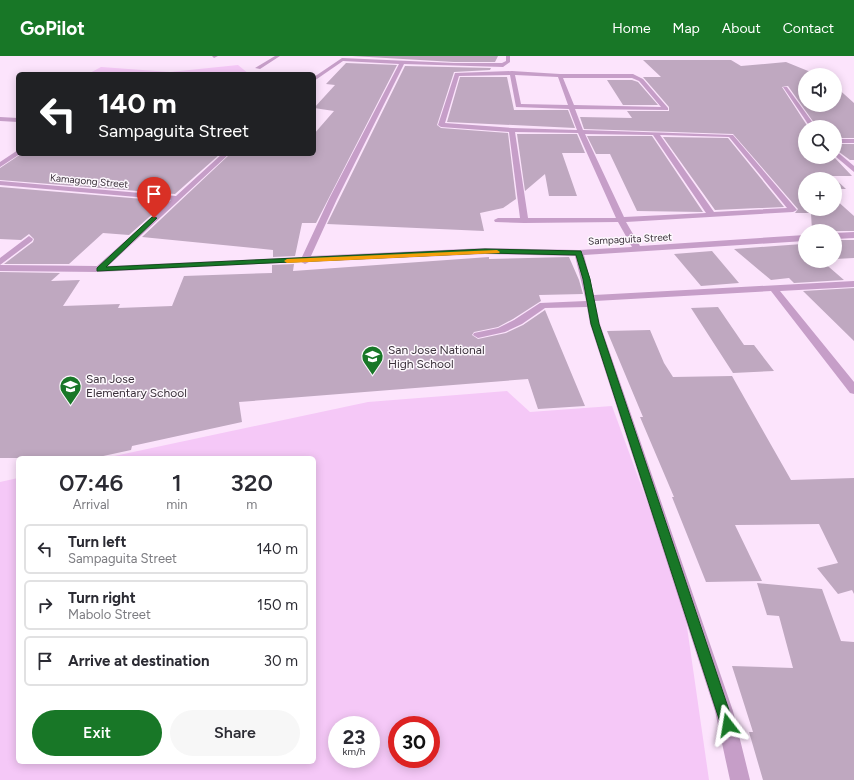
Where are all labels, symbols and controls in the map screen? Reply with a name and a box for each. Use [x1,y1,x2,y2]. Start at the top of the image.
text: GoPilot [20,17,85,40]
text: Home [612,20,651,37]
text: Map [673,20,700,37]
text: About [722,20,761,37]
text: Contact [783,20,834,37]
map controls [798,68,842,268]
button: sound [798,68,842,112]
text: 140 m [98,86,177,120]
icon: left [32,88,84,140]
text: Sampaguita Street [98,120,249,142]
button: search [798,120,842,164]
street label: Kamagong Street [49,171,129,191]
button: + [798,172,842,216]
pin [137,177,171,218]
icon: arrive [143,183,165,205]
button: − [798,224,842,268]
street label: Sampaguita Street [588,230,672,248]
place label: San Jose National High School [388,343,485,371]
school or university icon: San Jose National High School [359,344,385,377]
place label: San Jose Elementary School [86,372,187,400]
school or university icon: San Jose Elementary School [58,373,84,406]
text: 07:46 [59,468,123,497]
text: 1 [172,468,182,497]
text: 320 [231,468,273,497]
text: Arrival [73,497,109,512]
text: min [166,497,188,512]
text: m [246,497,257,512]
text: Turn left [68,533,126,551]
icon: left [34,538,56,560]
text: 140 m [256,540,298,558]
text: Sampaguita Street [68,551,177,566]
text: Turn right [68,589,136,607]
icon: right [34,594,56,616]
text: 150 m [257,596,298,614]
text: Mabolo Street [68,607,151,622]
icon: arrive [34,650,56,672]
text: Arrive at destination [68,652,209,670]
text: 30 m [264,652,298,670]
position arrow [707,704,749,746]
button: Exit [32,710,162,756]
button: Share [170,710,300,756]
speed limit sign: 30 [388,716,440,768]
text: 23 [343,725,365,749]
text: km/h [343,745,365,758]

